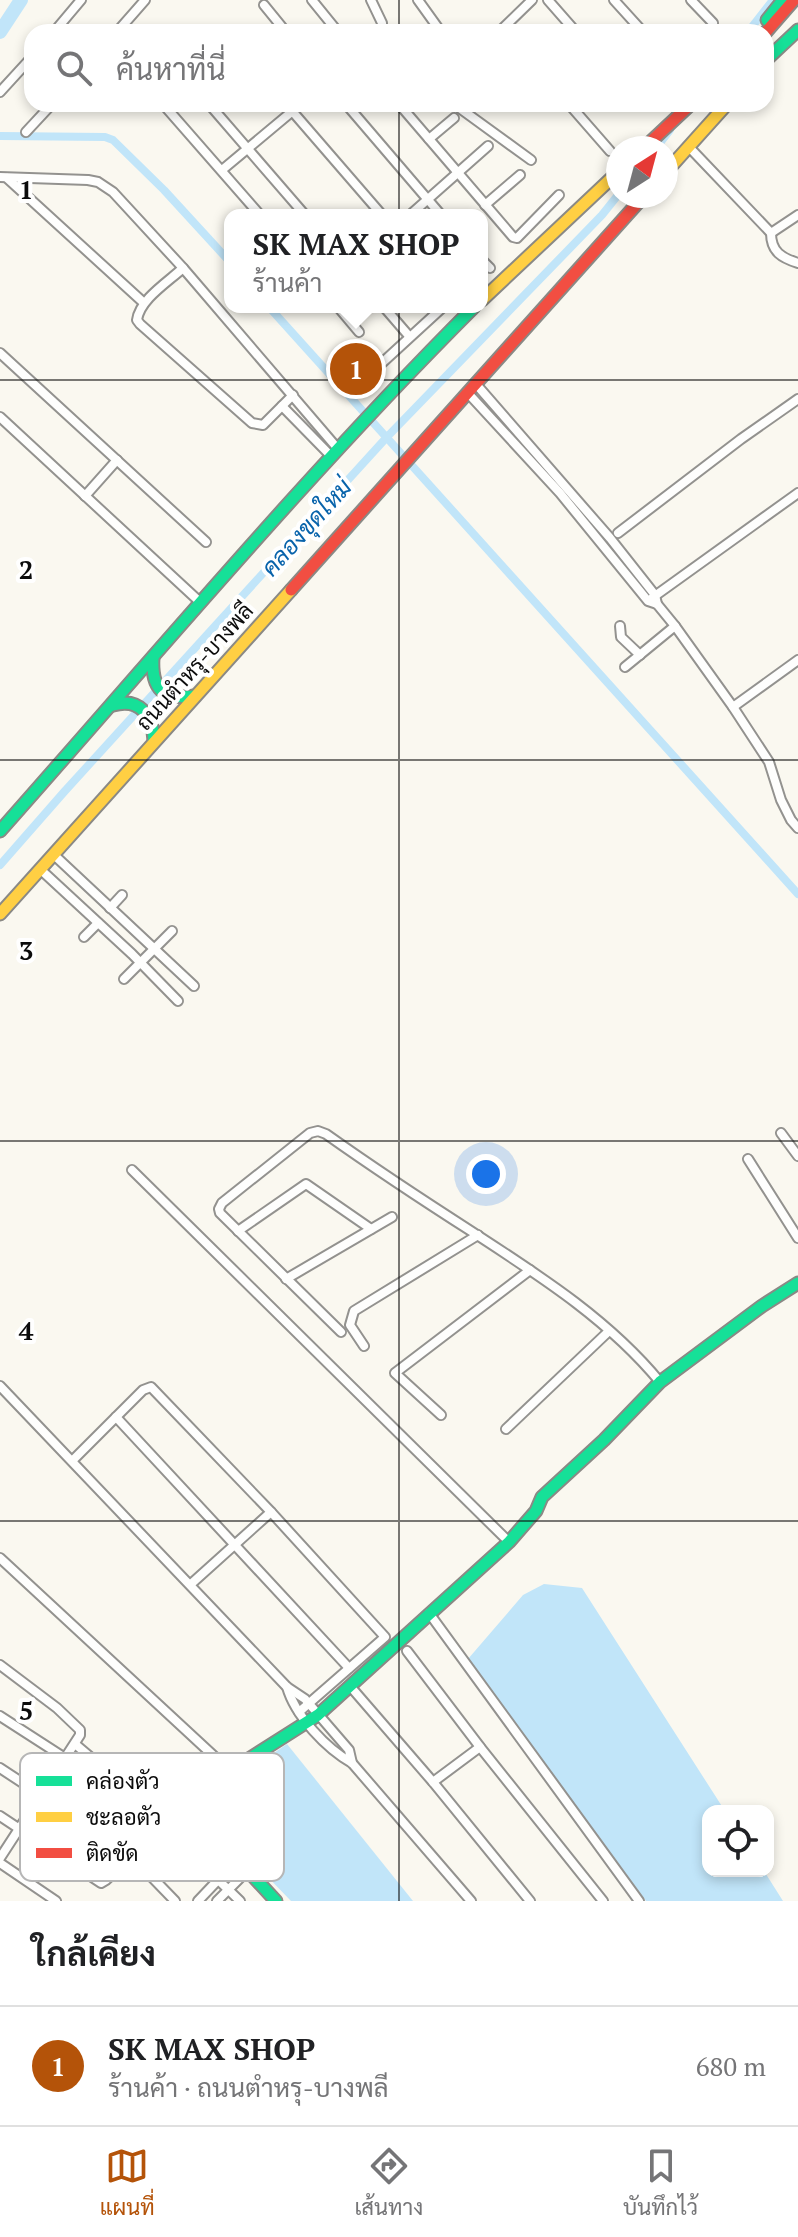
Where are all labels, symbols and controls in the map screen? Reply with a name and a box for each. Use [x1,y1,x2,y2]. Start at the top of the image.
search box [24,24,774,112]
icon: search [52,46,96,90]
text: ค้นหาที่นี่ [116,49,226,89]
north arrow [606,136,678,208]
text: 1 [19,172,33,206]
popup [224,209,488,313]
text: SK MAX SHOP [252,224,460,264]
text: ร้านค้า [252,265,322,299]
pin: 1 [330,339,382,399]
water label: คลองขุดใหม่ [254,471,360,583]
text: 2 [19,552,33,586]
street label: ถนนตำหรุ-บางพลี [129,596,261,737]
text: 3 [19,933,33,967]
your location [466,1154,506,1194]
text: 4 [19,1313,34,1347]
text: 5 [19,1693,33,1727]
legend [20,1753,284,1881]
text: คล่องตัว [86,1766,160,1795]
text: ชะลอตัว [86,1802,161,1831]
map controls [702,1805,774,1877]
button: locate [702,1805,774,1877]
text: ติดขัด [86,1838,138,1867]
text: ใกล้เคียง [32,1931,156,1976]
text: SK MAX SHOP [108,2029,315,2069]
text: 1 [51,2049,65,2083]
text: 680 m [696,2049,766,2083]
text: ร้านค้า · ถนนตำหรุ-บางพลี [108,2070,389,2104]
tab: แผนที่ [100,2144,155,2221]
tab: เส้นทาง [354,2144,423,2221]
tab: บันทึกไว้ [623,2144,698,2221]

